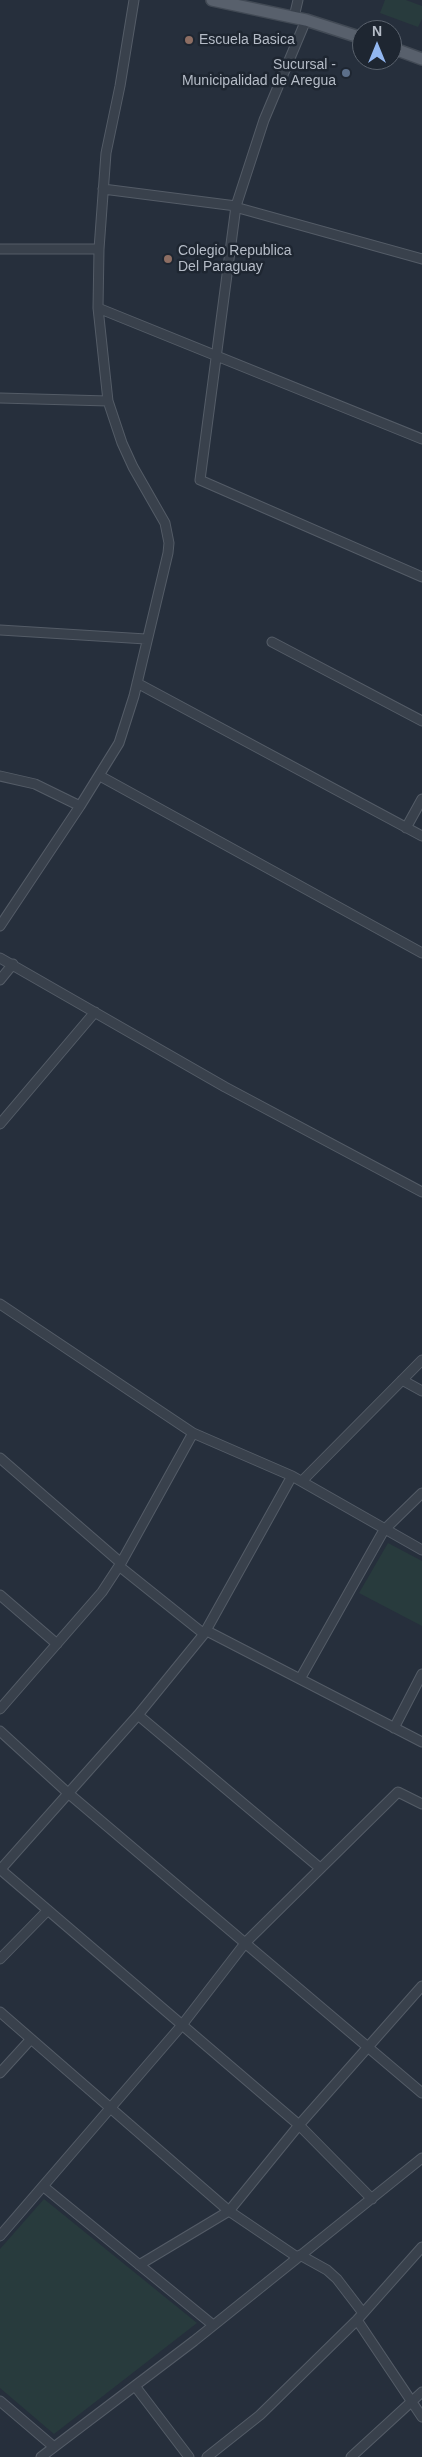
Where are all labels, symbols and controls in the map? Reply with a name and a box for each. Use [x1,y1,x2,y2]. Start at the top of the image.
north arrow [352,20,402,70]
text: N [372,23,382,39]
place label: Escuela Basica [199,32,295,48]
marker: Escuela Basica [183,34,195,46]
place label: Sucursal - Municipalidad de Aregua [182,57,336,90]
marker: Sucursal - Municipalidad de Aregua [340,67,352,79]
place label: Colegio Republica Del Paraguay [178,243,292,276]
marker: Colegio Republica Del Paraguay [162,253,174,265]

